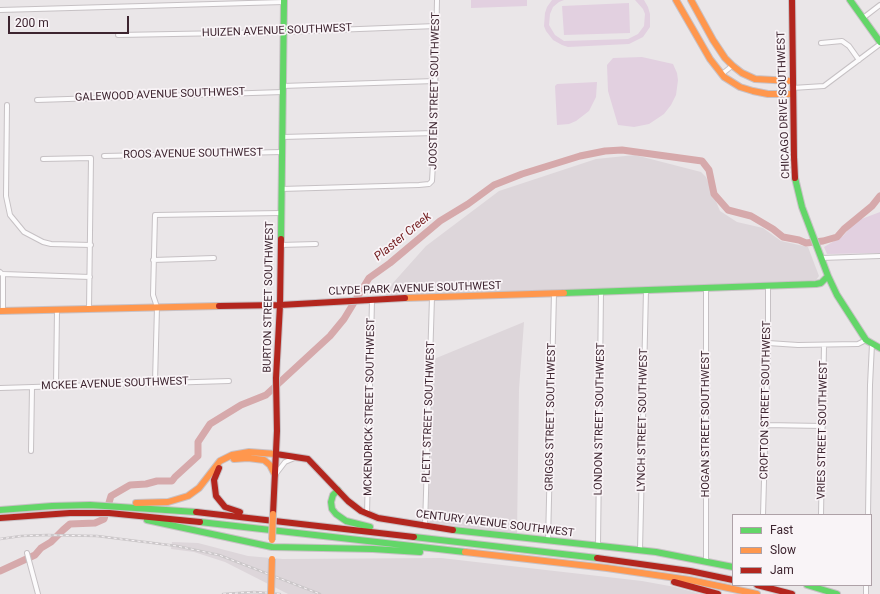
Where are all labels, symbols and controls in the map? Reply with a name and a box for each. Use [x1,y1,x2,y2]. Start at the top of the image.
scale bar [10,8,131,34]
street label: JOOSTEN STREET SOUTHWEST [427,12,443,170]
text: 200 m [15,16,49,30]
street label: HUIZEN AVENUE SOUTHWEST [202,22,352,40]
street label: CHICAGO DRIVE SOUTHWEST [775,31,793,179]
street label: GALEWOOD AVENUE SOUTHWEST [75,85,245,105]
street label: ROOS AVENUE SOUTHWEST [123,146,263,162]
water label: Plaster Creek [372,210,434,264]
street label: BURTON STREET SOUTHWEST [261,221,277,373]
street label: CLYDE PARK AVENUE SOUTHWEST [328,279,502,299]
street label: MCKENDRICK STREET SOUTHWEST [362,318,378,496]
street label: CROFTON STREET SOUTHWEST [758,321,774,479]
street label: PLETT STREET SOUTHWEST [420,341,438,483]
street label: LONDON STREET SOUTHWEST [592,342,608,496]
street label: GRIGGS STREET SOUTHWEST [543,343,559,491]
street label: LYNCH STREET SOUTHWEST [635,348,651,492]
street label: HOGAN STREET SOUTHWEST [699,350,713,498]
street label: VRIES STREET SOUTHWEST [815,360,831,500]
street label: MCKEE AVENUE SOUTHWEST [41,375,189,393]
street label: CENTURY AVENUE SOUTHWEST [415,508,575,540]
legend [732,514,872,586]
text: Fast [770,523,793,537]
text: Slow [770,543,796,557]
text: Jam [770,563,794,577]

